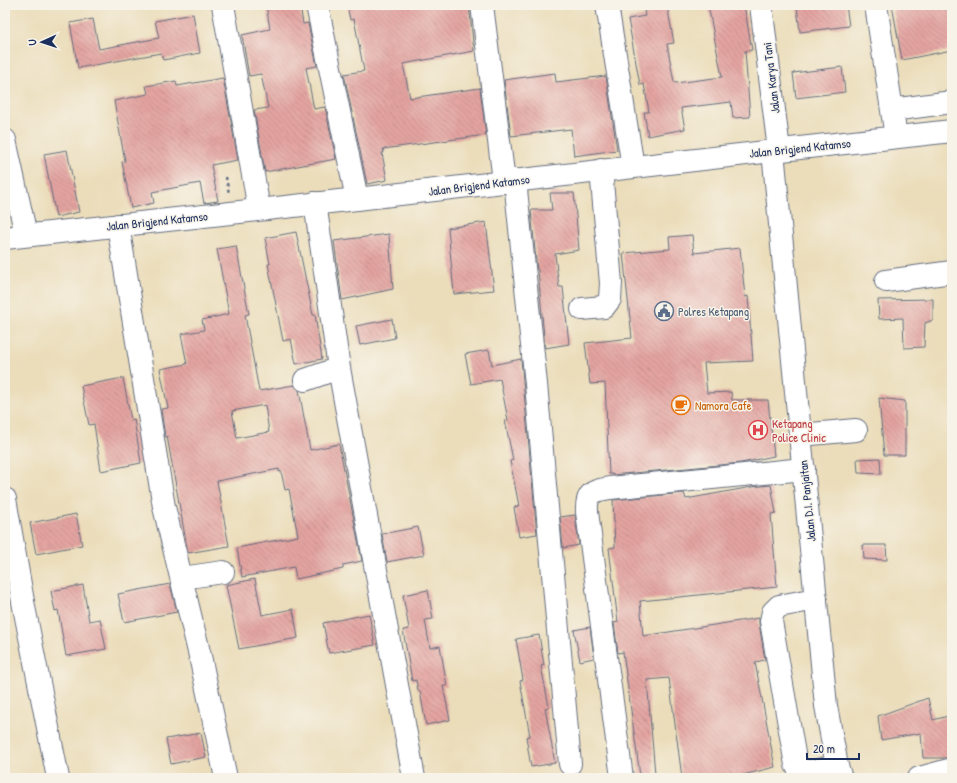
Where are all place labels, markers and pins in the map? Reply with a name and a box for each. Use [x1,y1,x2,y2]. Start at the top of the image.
public building icon: Polres Ketapang [653,300,675,322]
place label: Polres Ketapang [678,303,749,320]
cafe icon: Namora Cafe [670,394,692,416]
place label: Namora Cafe [695,397,752,414]
place label: Ketapang Police Clinic [772,415,826,446]
hospital icon: Ketapang Police Clinic [747,419,769,441]

